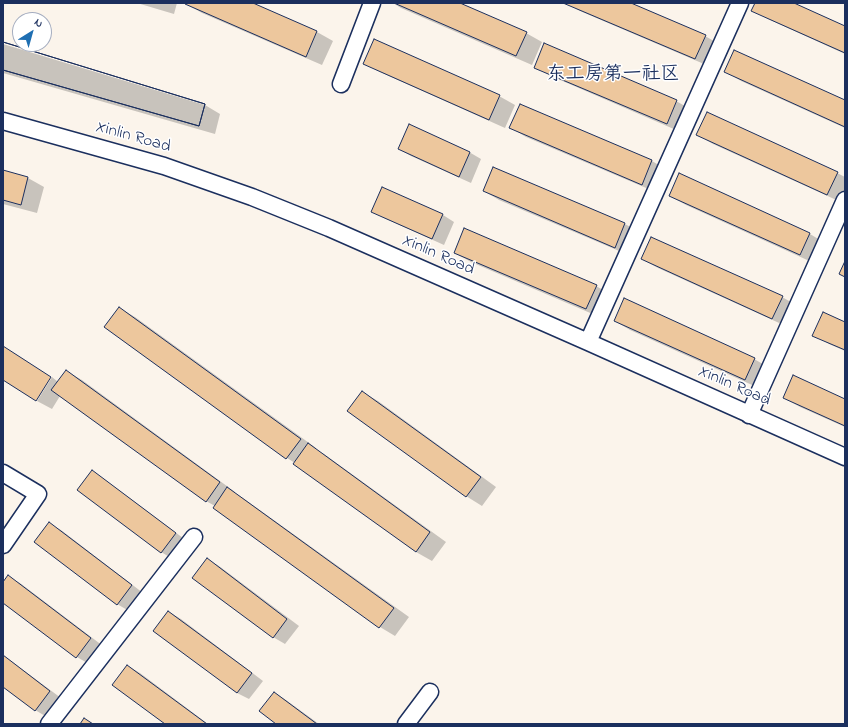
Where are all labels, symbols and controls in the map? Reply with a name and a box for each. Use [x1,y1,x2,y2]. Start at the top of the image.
north arrow [12,12,52,52]
text: N [31,15,46,32]
district label: 东工房第一社区 [547,65,679,87]
street label: Xinlin Road [93,118,173,158]
street label: Xinlin Road [399,231,477,281]
street label: Xinlin Road [695,362,773,412]

